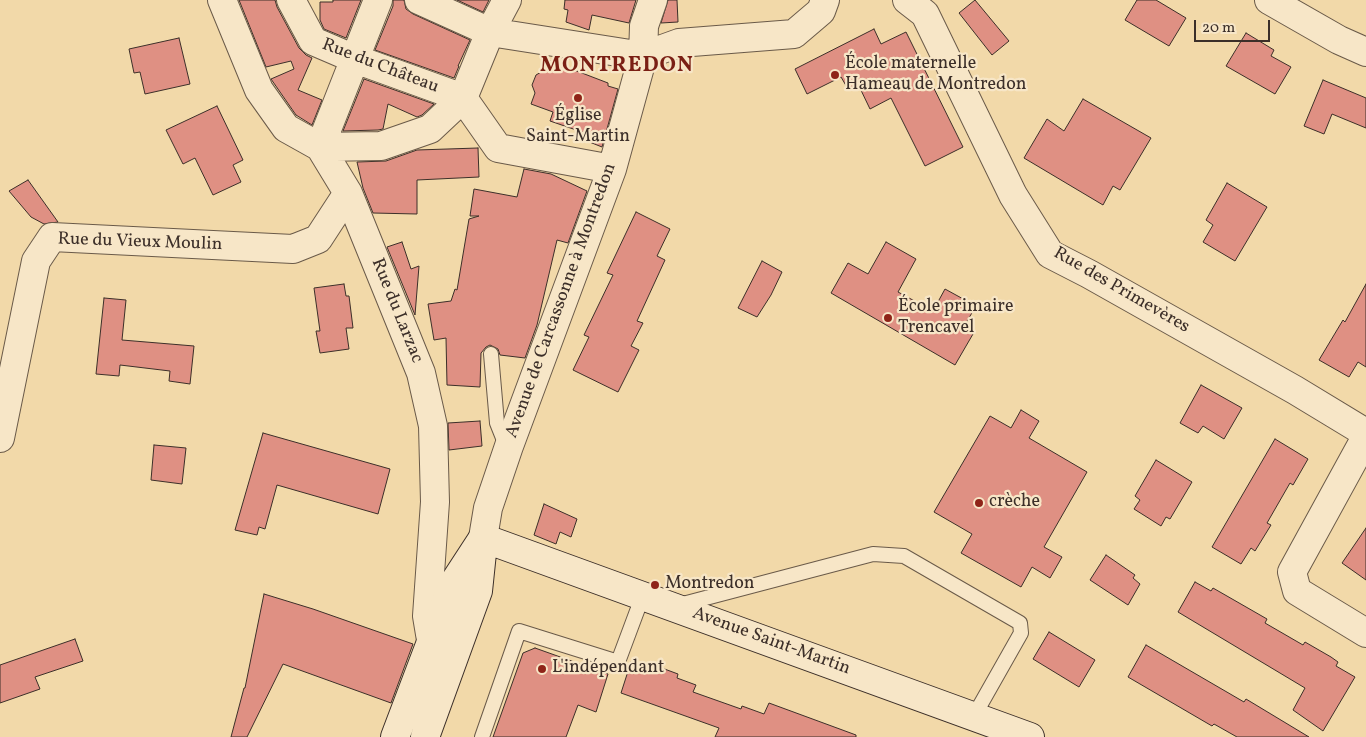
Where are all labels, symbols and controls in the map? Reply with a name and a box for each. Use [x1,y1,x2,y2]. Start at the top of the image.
scale bar [1196,10,1272,42]
text: 20 m [1202,18,1235,39]
street label: Rue du Château [318,35,442,99]
district label: MONTREDON [539,54,695,80]
place label: École maternelle Hameau de Montredon [845,54,1027,96]
marker: École maternelle Hameau de Montredon [829,69,841,81]
marker: Église Saint-Martin [572,92,584,104]
place label: Église Saint-Martin [526,106,630,148]
street label: Avenue de Carcassonne à Montredon [502,161,622,441]
street label: Rue du Vieux Moulin [57,229,223,257]
street label: Rue des Primevères [1049,243,1193,339]
street label: Rue du Larzac [365,255,427,367]
place label: École primaire Trencavel [898,297,1013,340]
marker: École primaire Trencavel [882,312,894,324]
place label: crèche [989,492,1040,514]
marker: crèche [973,497,985,509]
place label: Montredon [665,574,755,596]
marker: Montredon [649,579,661,591]
street label: Avenue Saint-Martin [689,603,853,681]
place label: L'indépendant [552,658,664,680]
marker: L'indépendant [536,663,548,675]

